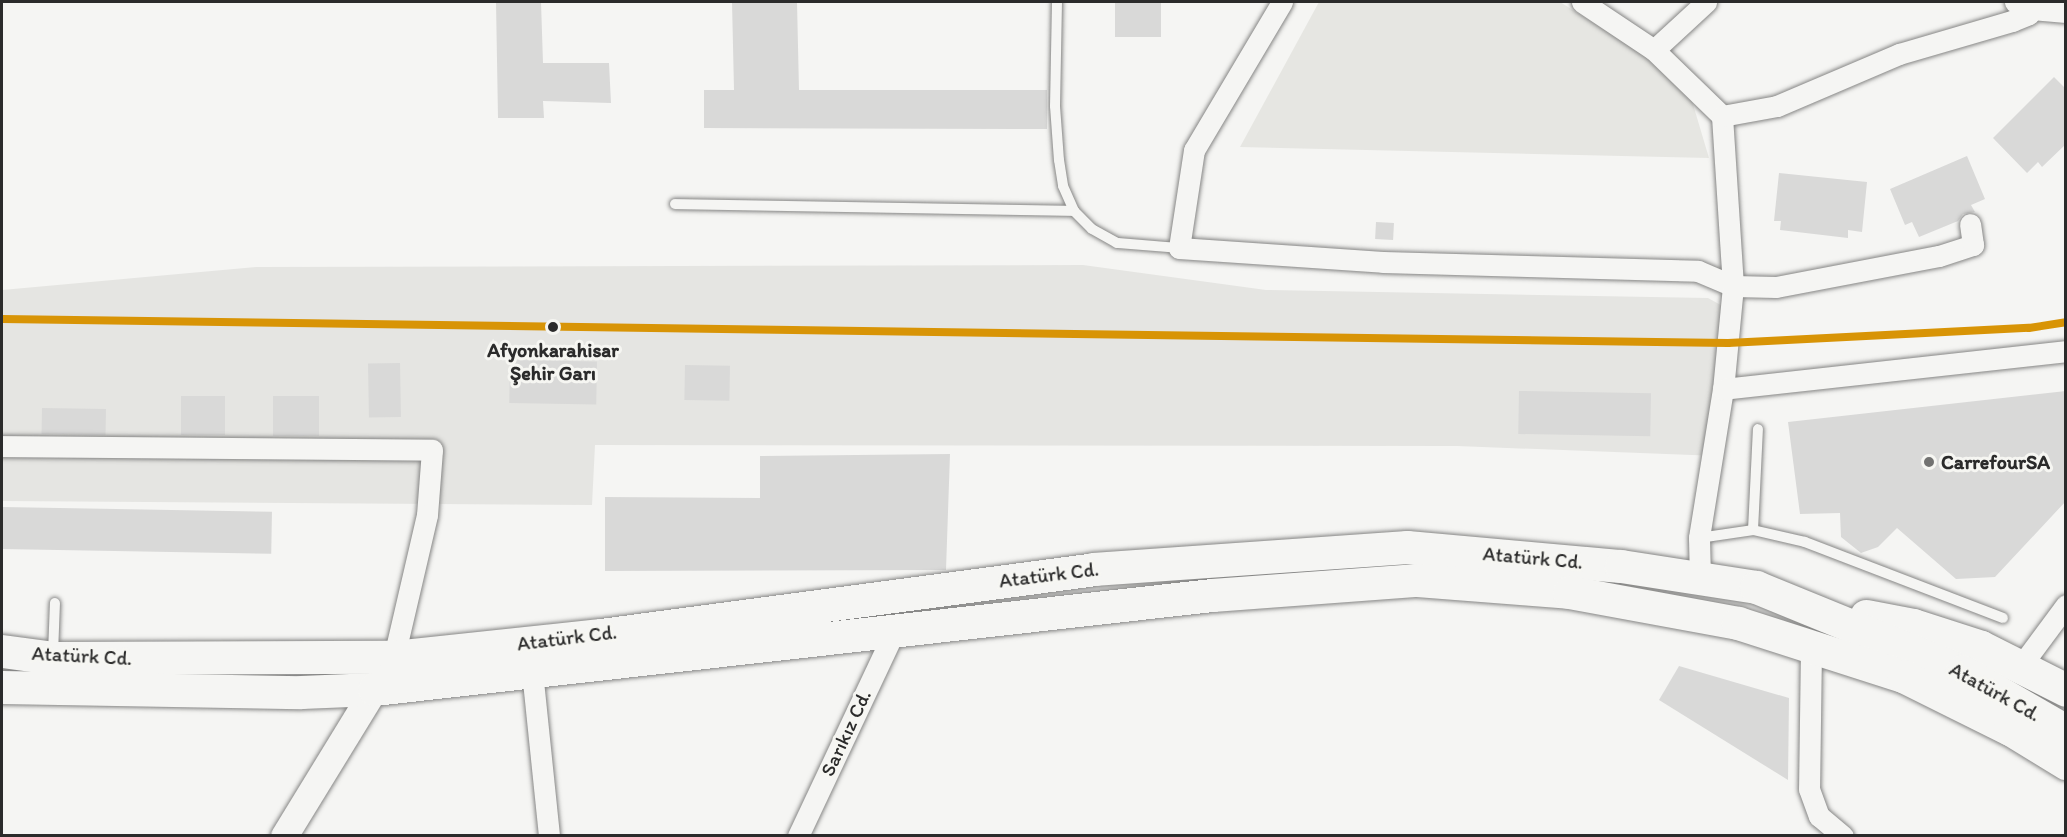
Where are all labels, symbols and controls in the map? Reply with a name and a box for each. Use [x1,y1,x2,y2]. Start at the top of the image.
marker: Afyonkarahisar Şehir Garı [544,318,562,336]
place label: Afyonkarahisar Şehir Garı [487,339,619,386]
place label: CarrefourSA [1941,450,2050,474]
marker: CarrefourSA [1922,455,1936,469]
street label: Atatürk Cd. [1482,542,1584,574]
street label: Atatürk Cd. [997,557,1101,593]
street label: Atatürk Cd. [515,620,619,656]
street label: Atatürk Cd. [31,641,133,671]
street label: Atatürk Cd. [1945,657,2045,727]
street label: Sarıkız Cd. [816,686,876,780]

